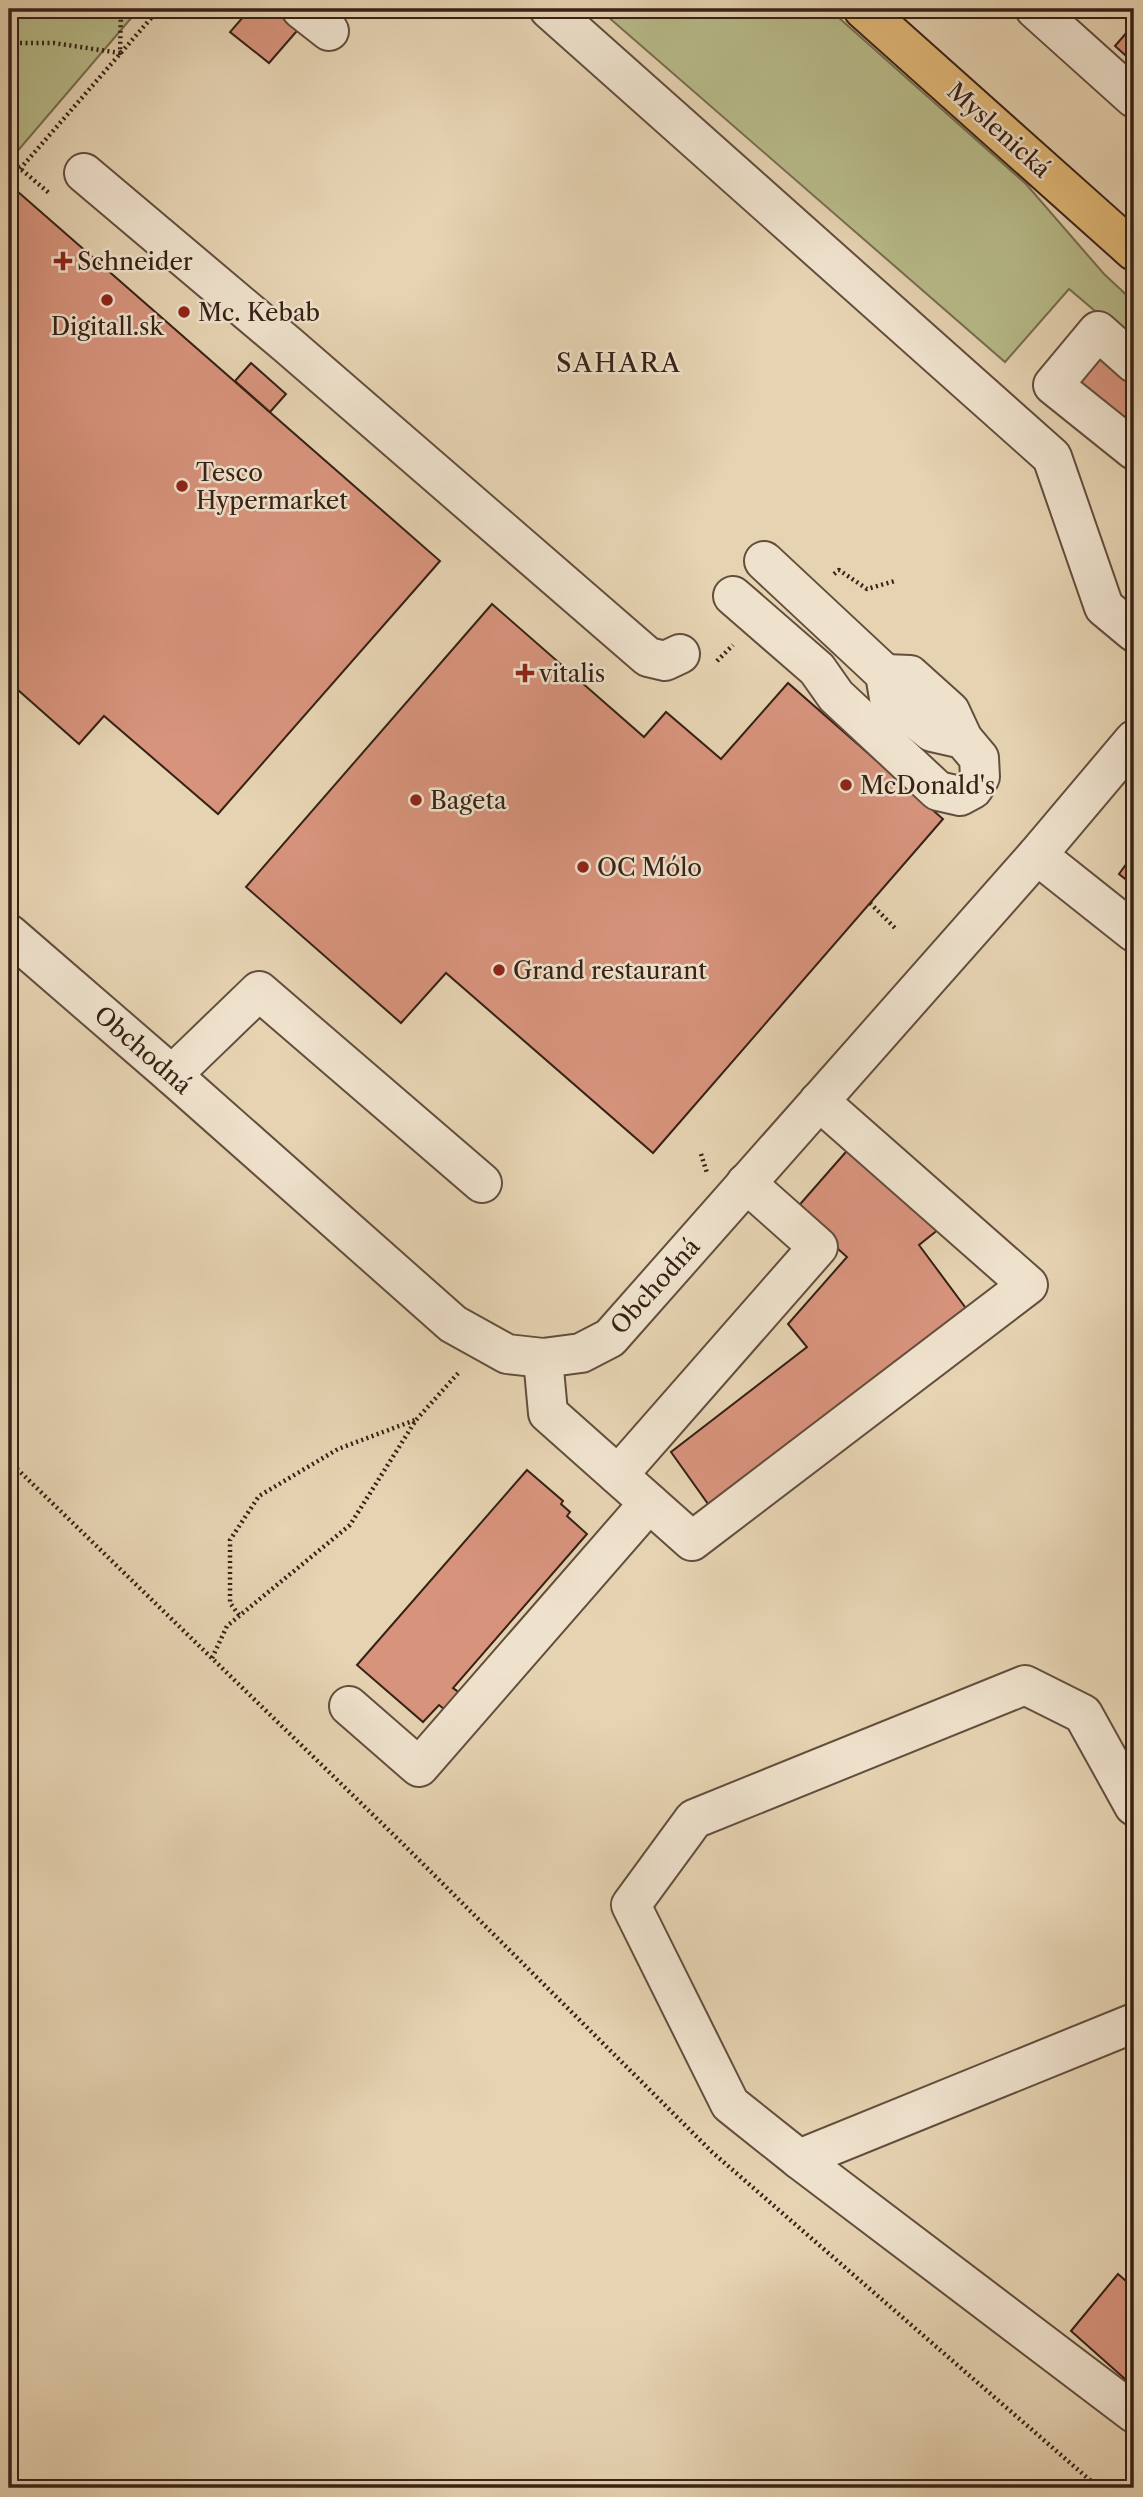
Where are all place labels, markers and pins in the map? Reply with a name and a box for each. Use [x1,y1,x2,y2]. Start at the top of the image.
place label: Schneider [77,247,193,276]
marker: Schneider [55,253,71,269]
marker: Digitall.sk [99,292,115,308]
place label: Mc. Kebab [198,298,320,327]
marker: Mc. Kebab [176,304,192,320]
place label: Digitall.sk [51,312,164,341]
place label: Tesco Hypermarket [196,458,348,515]
marker: Tesco Hypermarket [174,478,190,494]
place label: vitalis [538,659,605,688]
marker: vitalis [517,665,533,681]
place label: McDonald's [860,771,995,800]
marker: McDonald's [838,777,854,793]
place label: Bageta [430,786,507,815]
marker: Bageta [408,792,424,808]
place label: OC Mólo [597,853,702,882]
marker: OC Mólo [575,859,591,875]
place label: Grand restaurant [513,956,707,985]
marker: Grand restaurant [491,962,507,978]

